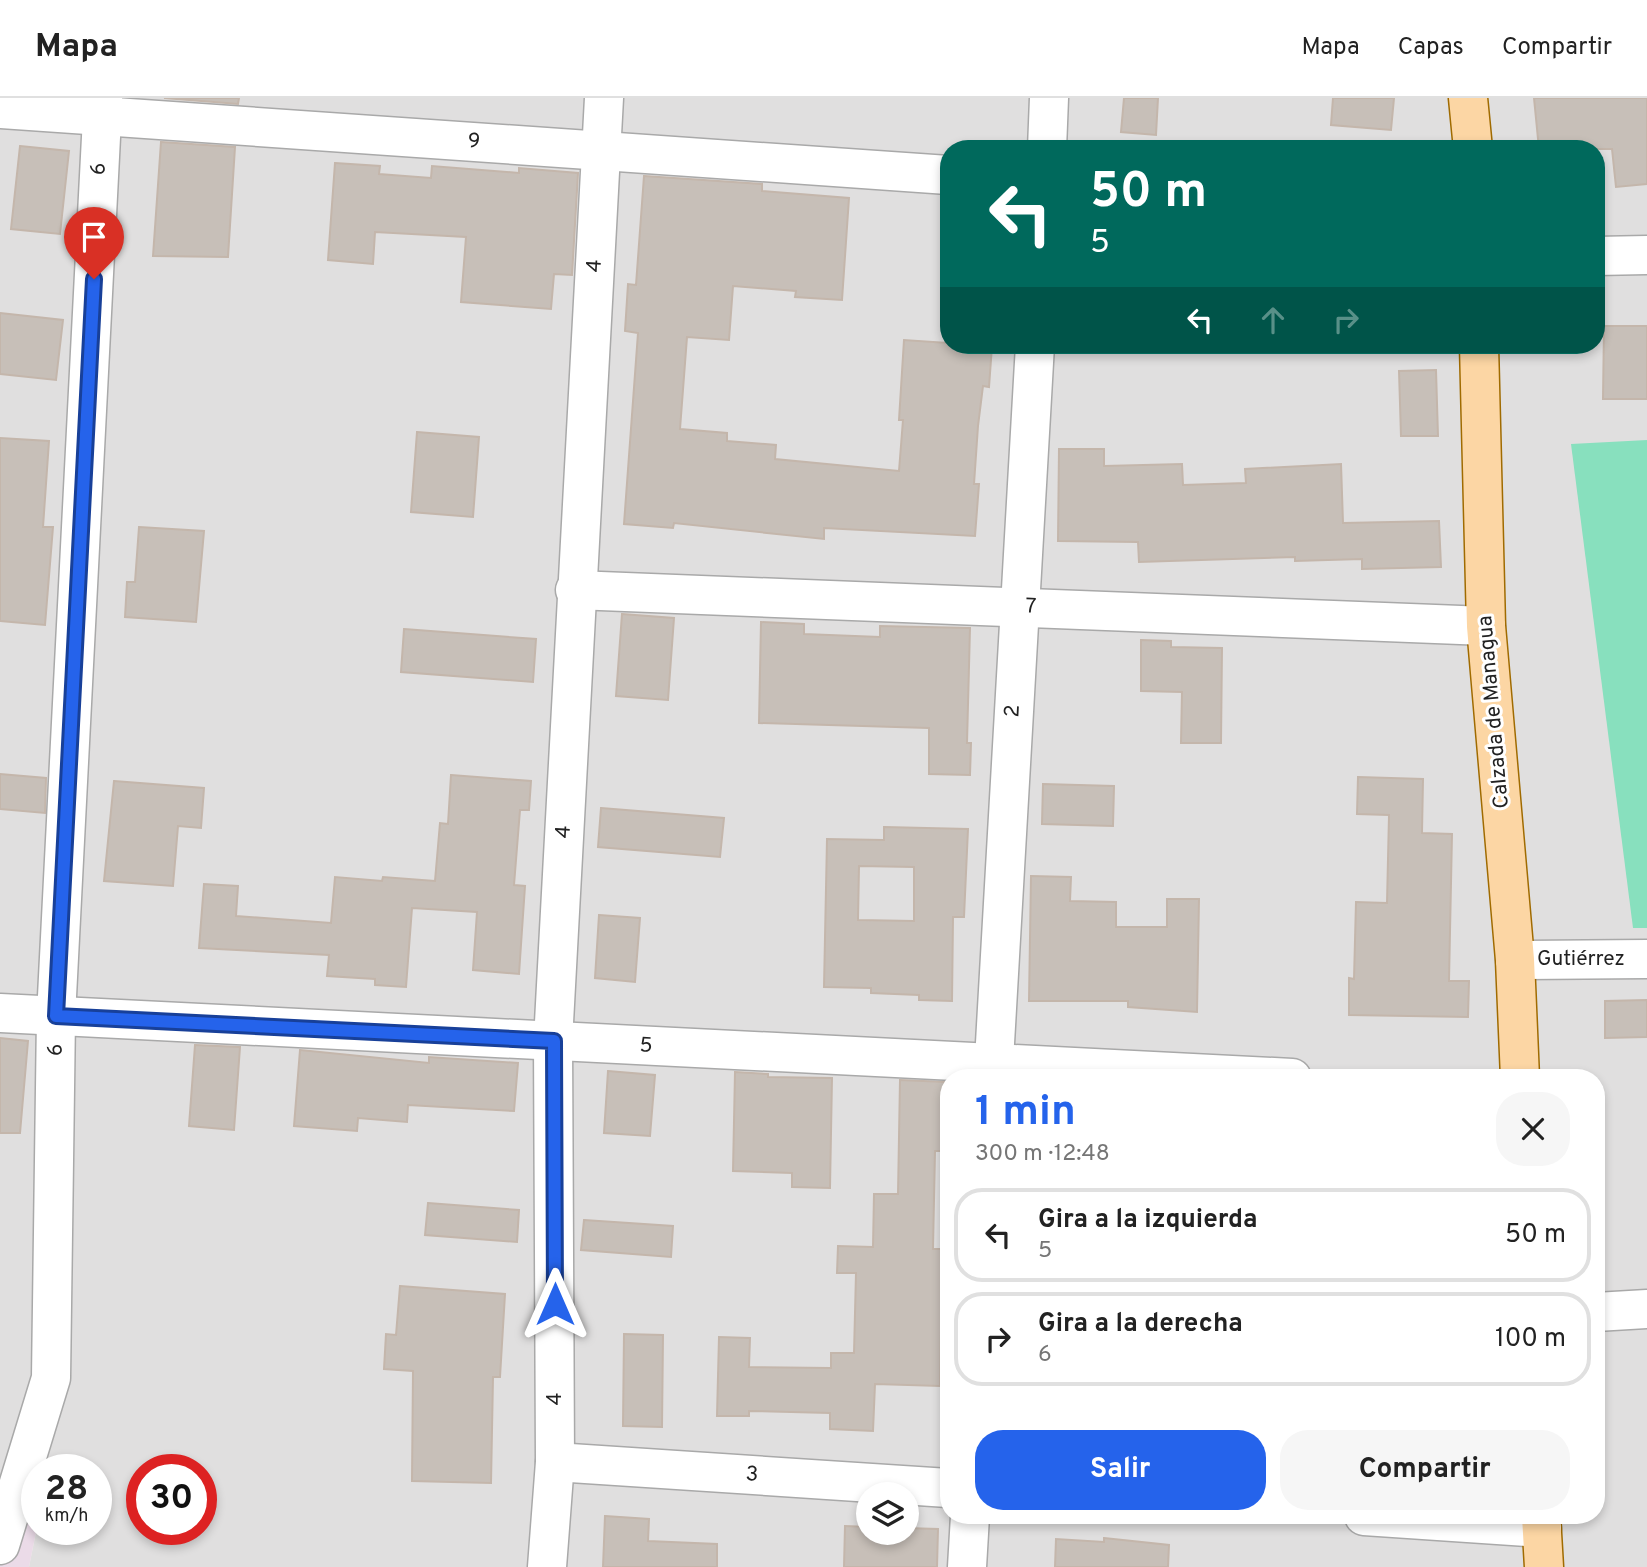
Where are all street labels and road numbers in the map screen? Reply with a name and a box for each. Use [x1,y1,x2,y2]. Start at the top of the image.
street label: 9 [467,128,481,156]
street label: 6 [85,162,113,176]
street label: 4 [581,259,609,273]
street label: 7 [1025,593,1037,621]
street label: Calzada de Managua [1472,614,1516,810]
street label: 2 [999,704,1027,718]
street label: 4 [550,825,578,839]
street label: Gutiérrez [1537,946,1625,973]
street label: 5 [639,1032,653,1060]
street label: 6 [42,1043,70,1057]
street label: 4 [542,1392,569,1406]
street label: 3 [745,1461,759,1489]

